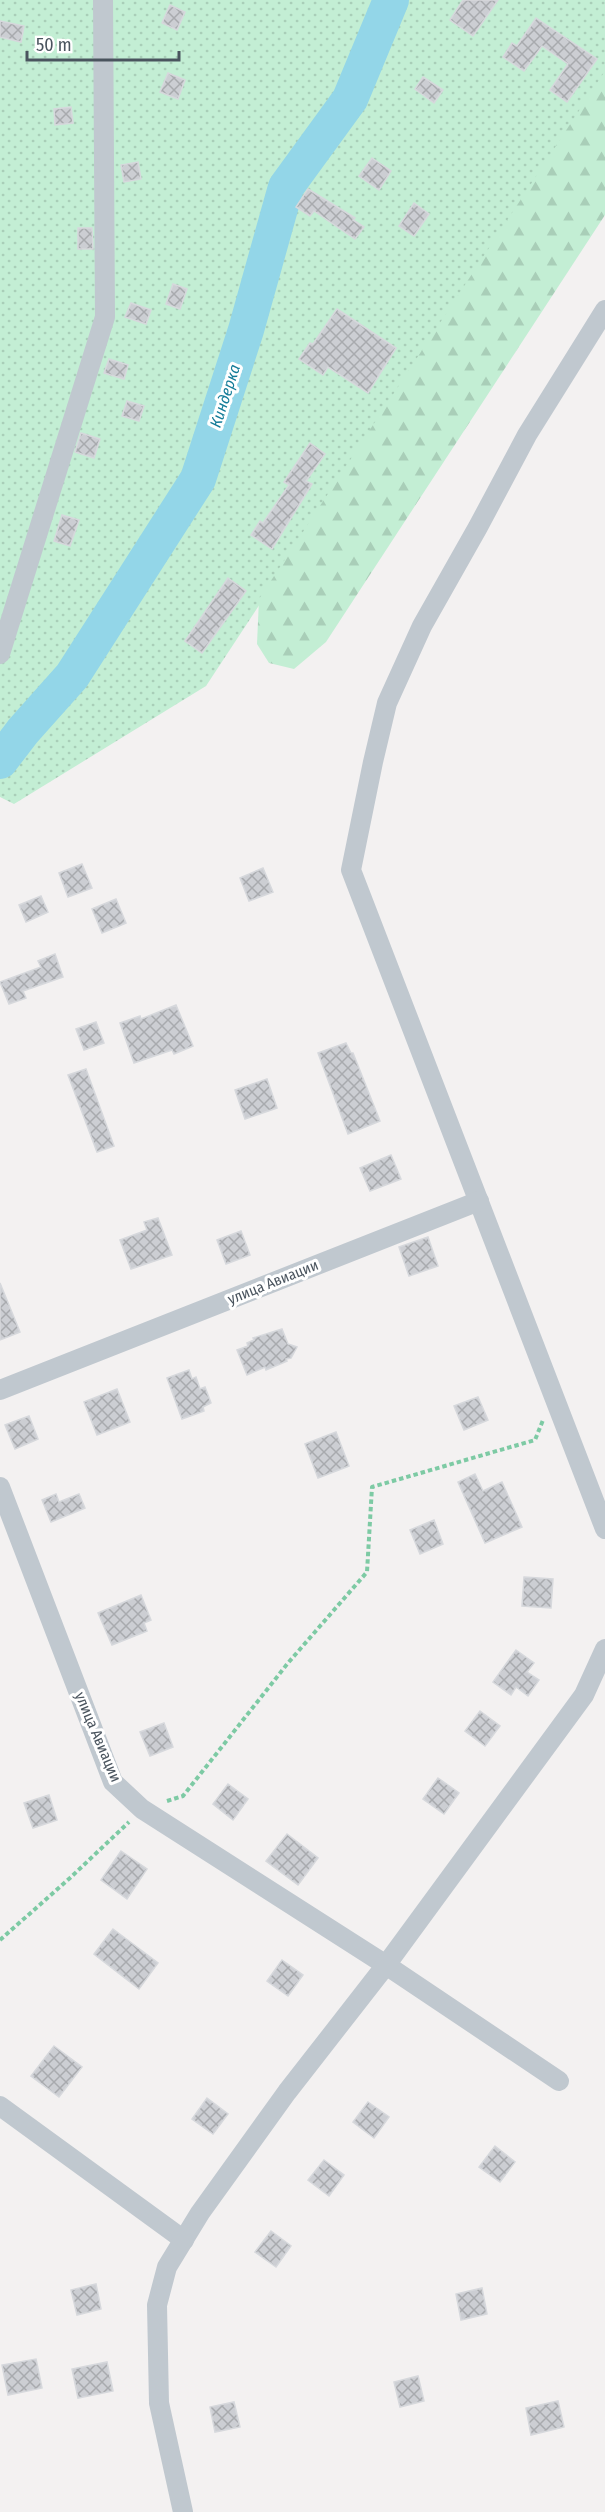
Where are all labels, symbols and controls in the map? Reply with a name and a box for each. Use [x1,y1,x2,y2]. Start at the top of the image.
scale bar [27,24,178,62]
text: 50 m [36,34,72,56]
water label: Киндерка [206,362,244,430]
street label: улица Авиации [225,1256,321,1308]
street label: улица Авиации [71,1689,125,1785]

